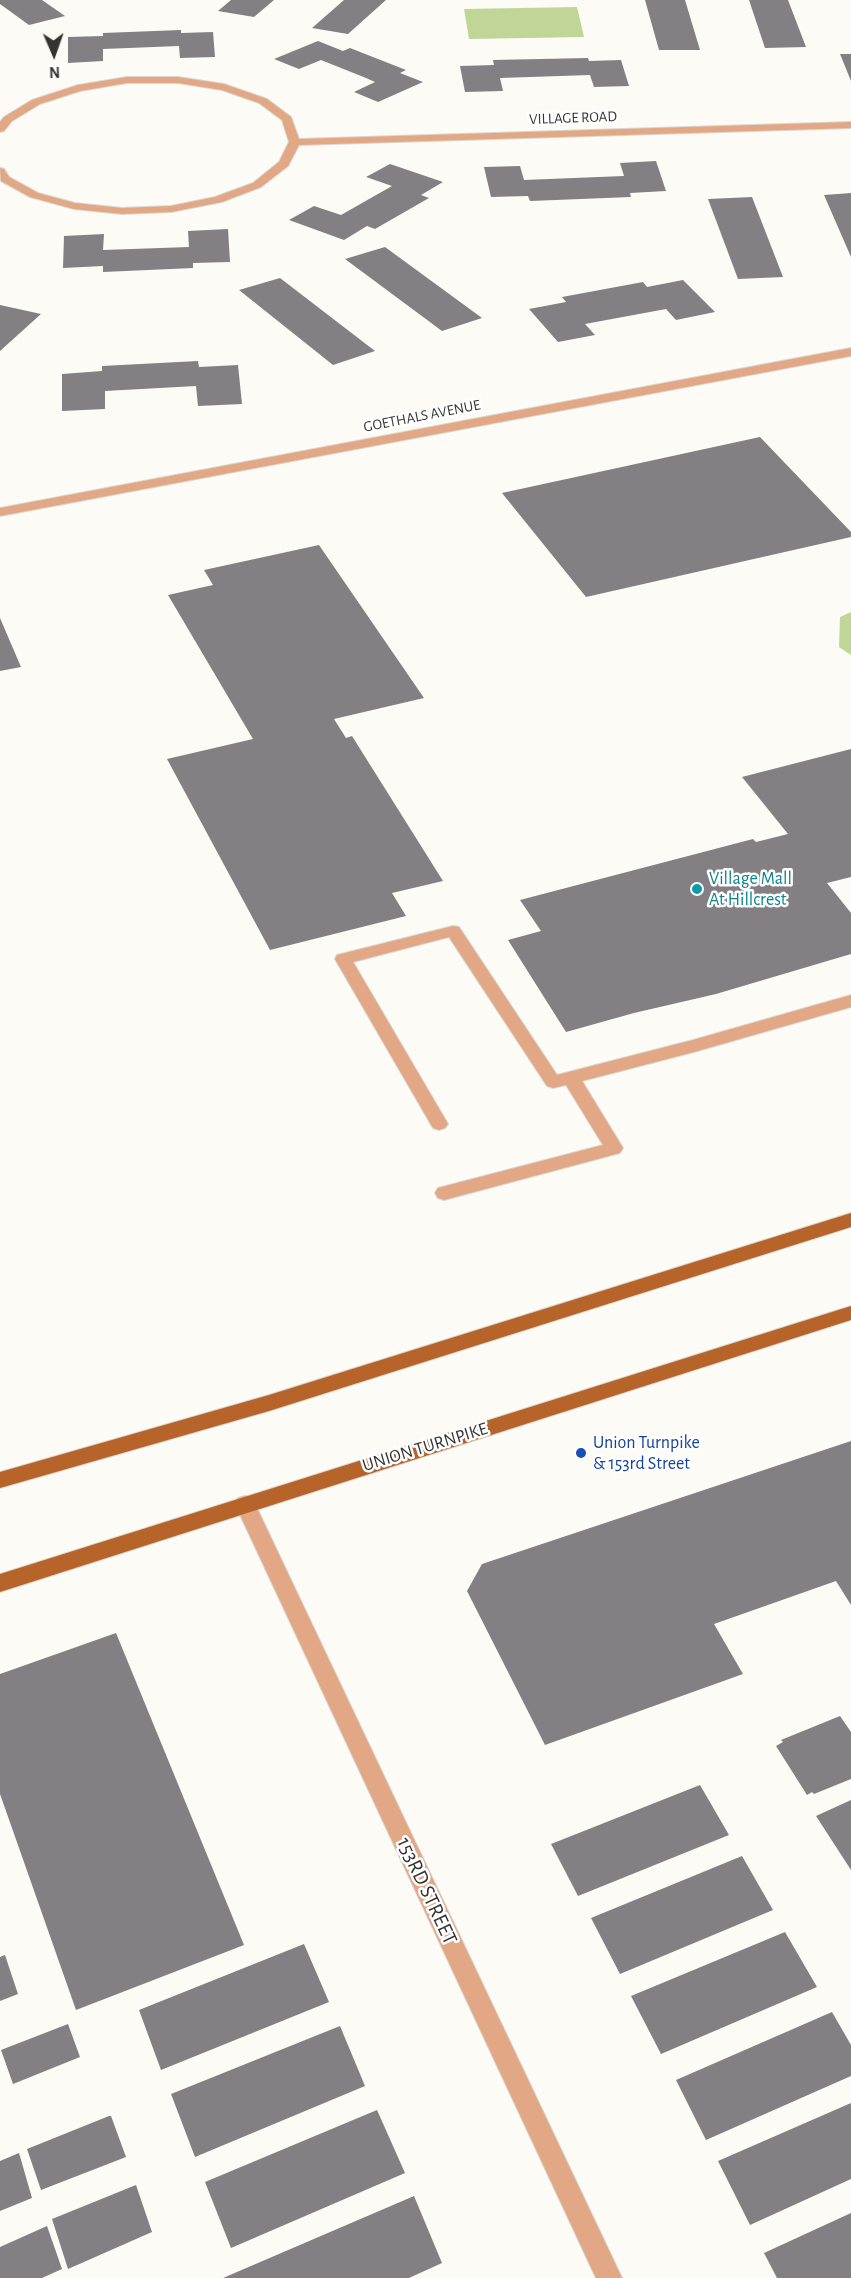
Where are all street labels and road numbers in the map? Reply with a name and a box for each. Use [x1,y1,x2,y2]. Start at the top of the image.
street label: VILLAGE ROAD [529,107,617,129]
street label: GOETHALS AVENUE [362,396,482,436]
street label: UNION TURNPIKE [360,1418,490,1476]
street label: 153RD STREET [391,1833,463,1949]

